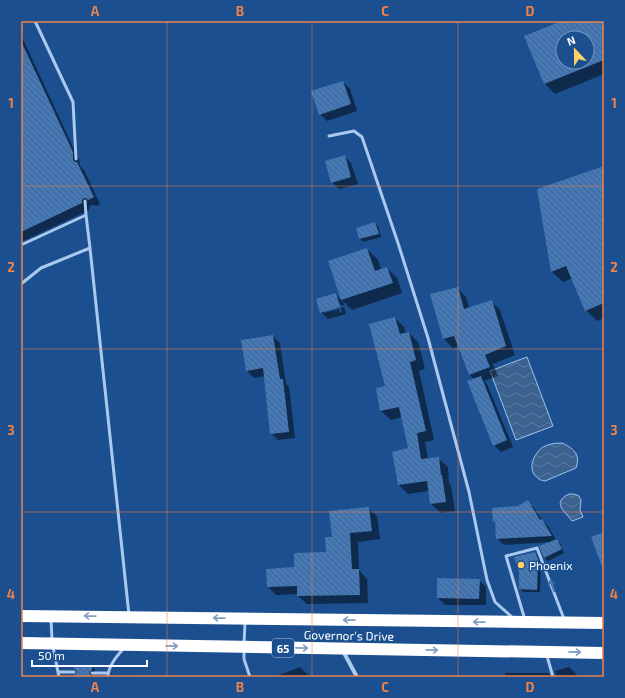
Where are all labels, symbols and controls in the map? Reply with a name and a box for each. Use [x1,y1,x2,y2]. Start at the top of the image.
text: A [91,3,100,19]
text: B [236,3,244,19]
text: C [381,3,389,19]
text: D [526,3,535,19]
north arrow [555,30,595,70]
text: N [565,33,577,48]
text: 1 [8,95,14,111]
text: 1 [611,95,617,111]
text: 2 [7,259,15,275]
text: 2 [610,259,618,275]
text: 3 [7,422,15,438]
text: 3 [610,422,618,438]
place label: Phoenix [529,558,573,572]
marker: Phoenix [516,560,526,570]
one-way arrow [547,581,555,593]
text: 4 [7,586,15,602]
text: 4 [610,586,618,602]
one-way arrow [84,613,97,620]
one-way arrow [213,614,226,622]
one-way arrow [343,616,356,624]
one-way arrow [473,618,486,626]
street label: Governor's Drive [304,627,394,643]
road number: 65 [272,639,294,657]
scale bar [32,642,147,668]
one-way arrow [165,642,178,650]
one-way arrow [295,644,308,652]
one-way arrow [425,646,438,654]
text: 50 m [38,648,65,662]
one-way arrow [568,648,581,656]
text: A [91,679,100,695]
text: B [236,679,244,695]
text: C [381,679,389,695]
text: D [526,679,535,695]

